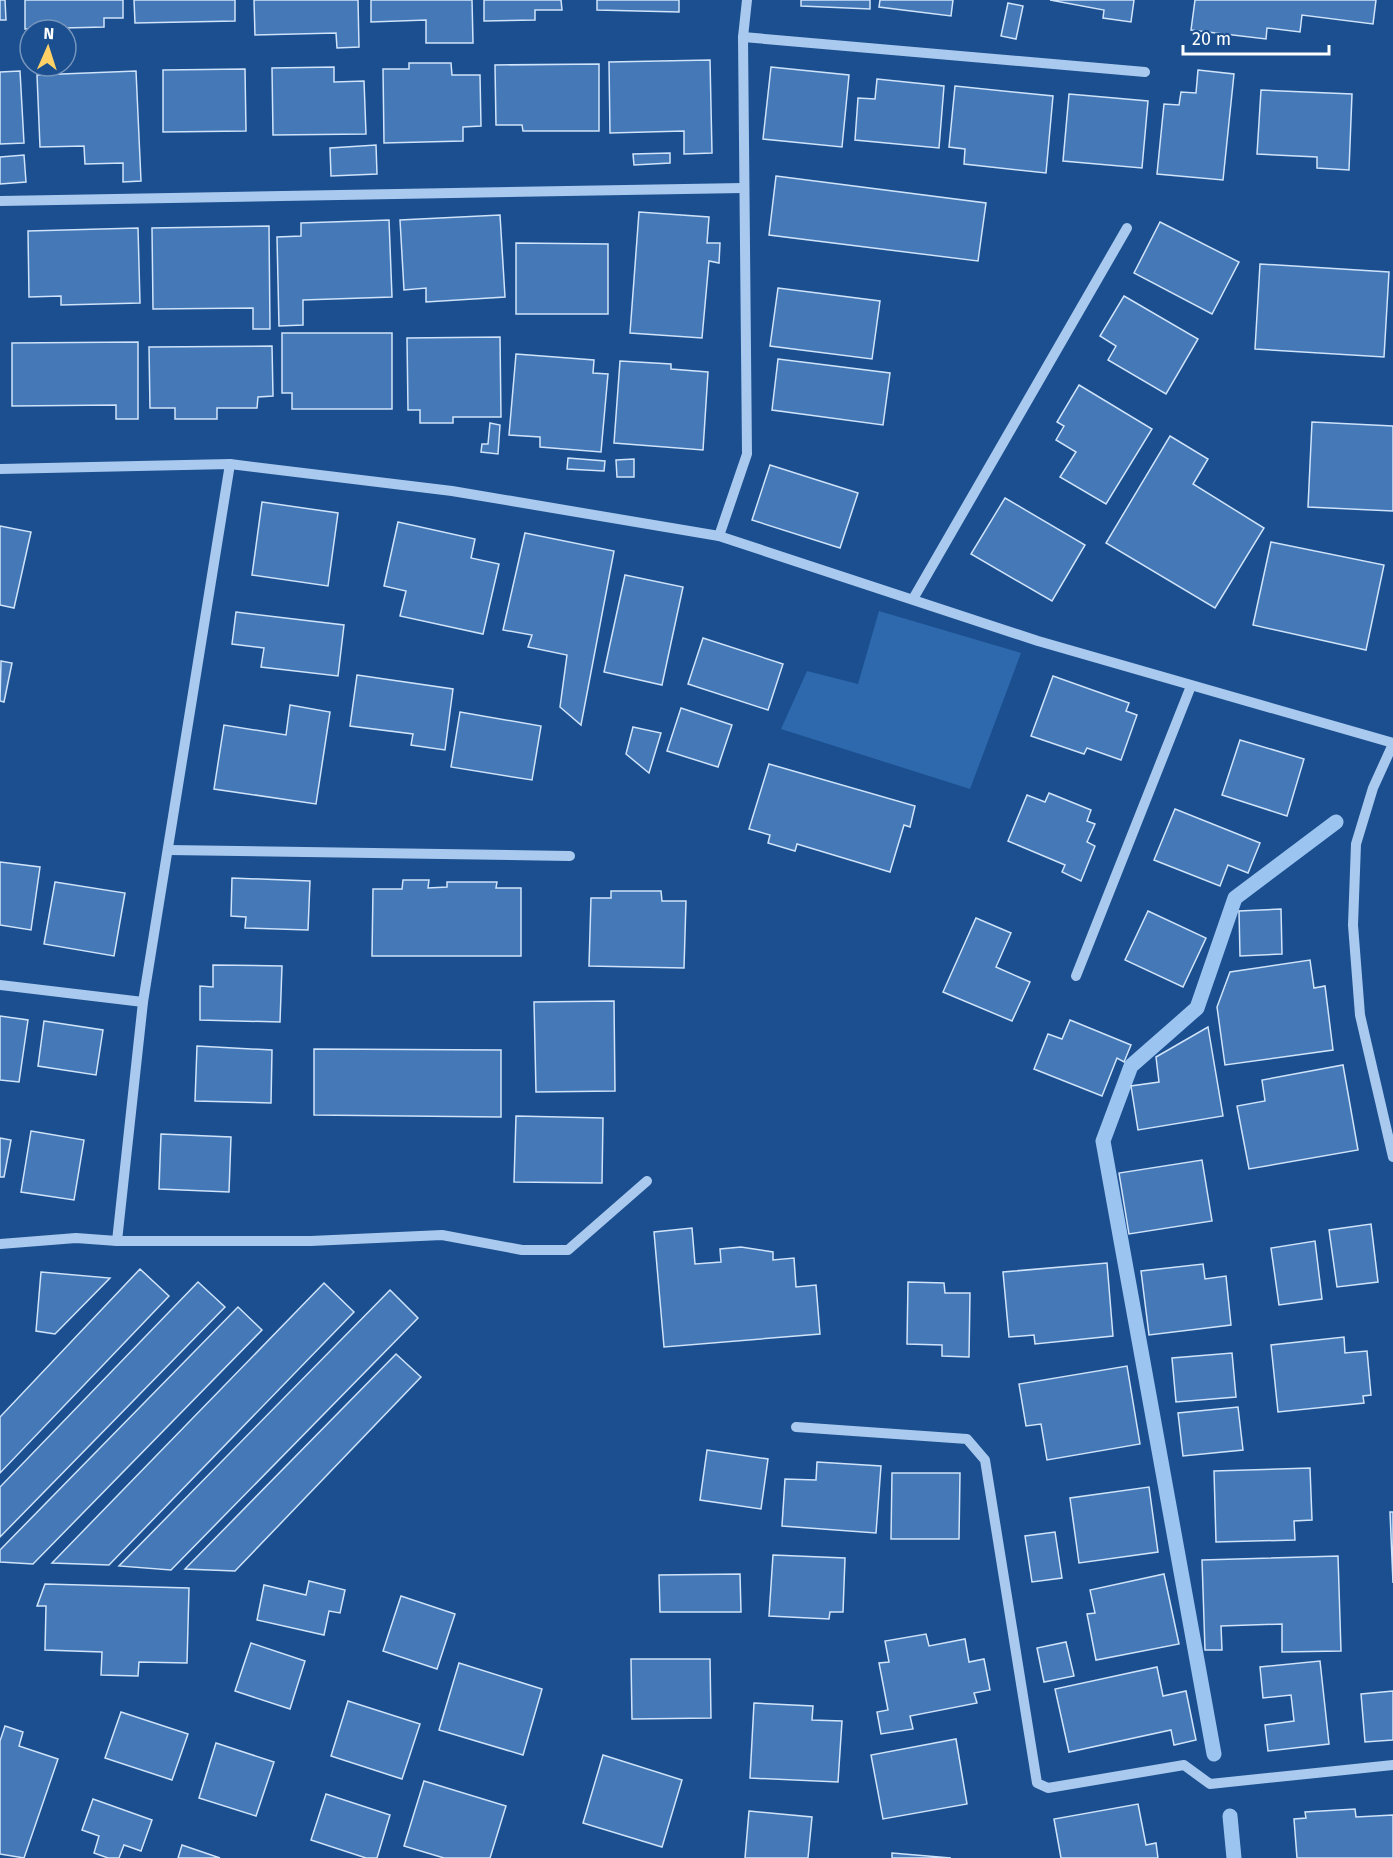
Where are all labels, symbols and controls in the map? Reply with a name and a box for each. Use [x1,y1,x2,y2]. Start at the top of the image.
north arrow [18,18,78,78]
scale bar [1183,18,1328,56]
text: N [43,24,55,43]
text: 20 m [1192,28,1231,50]

